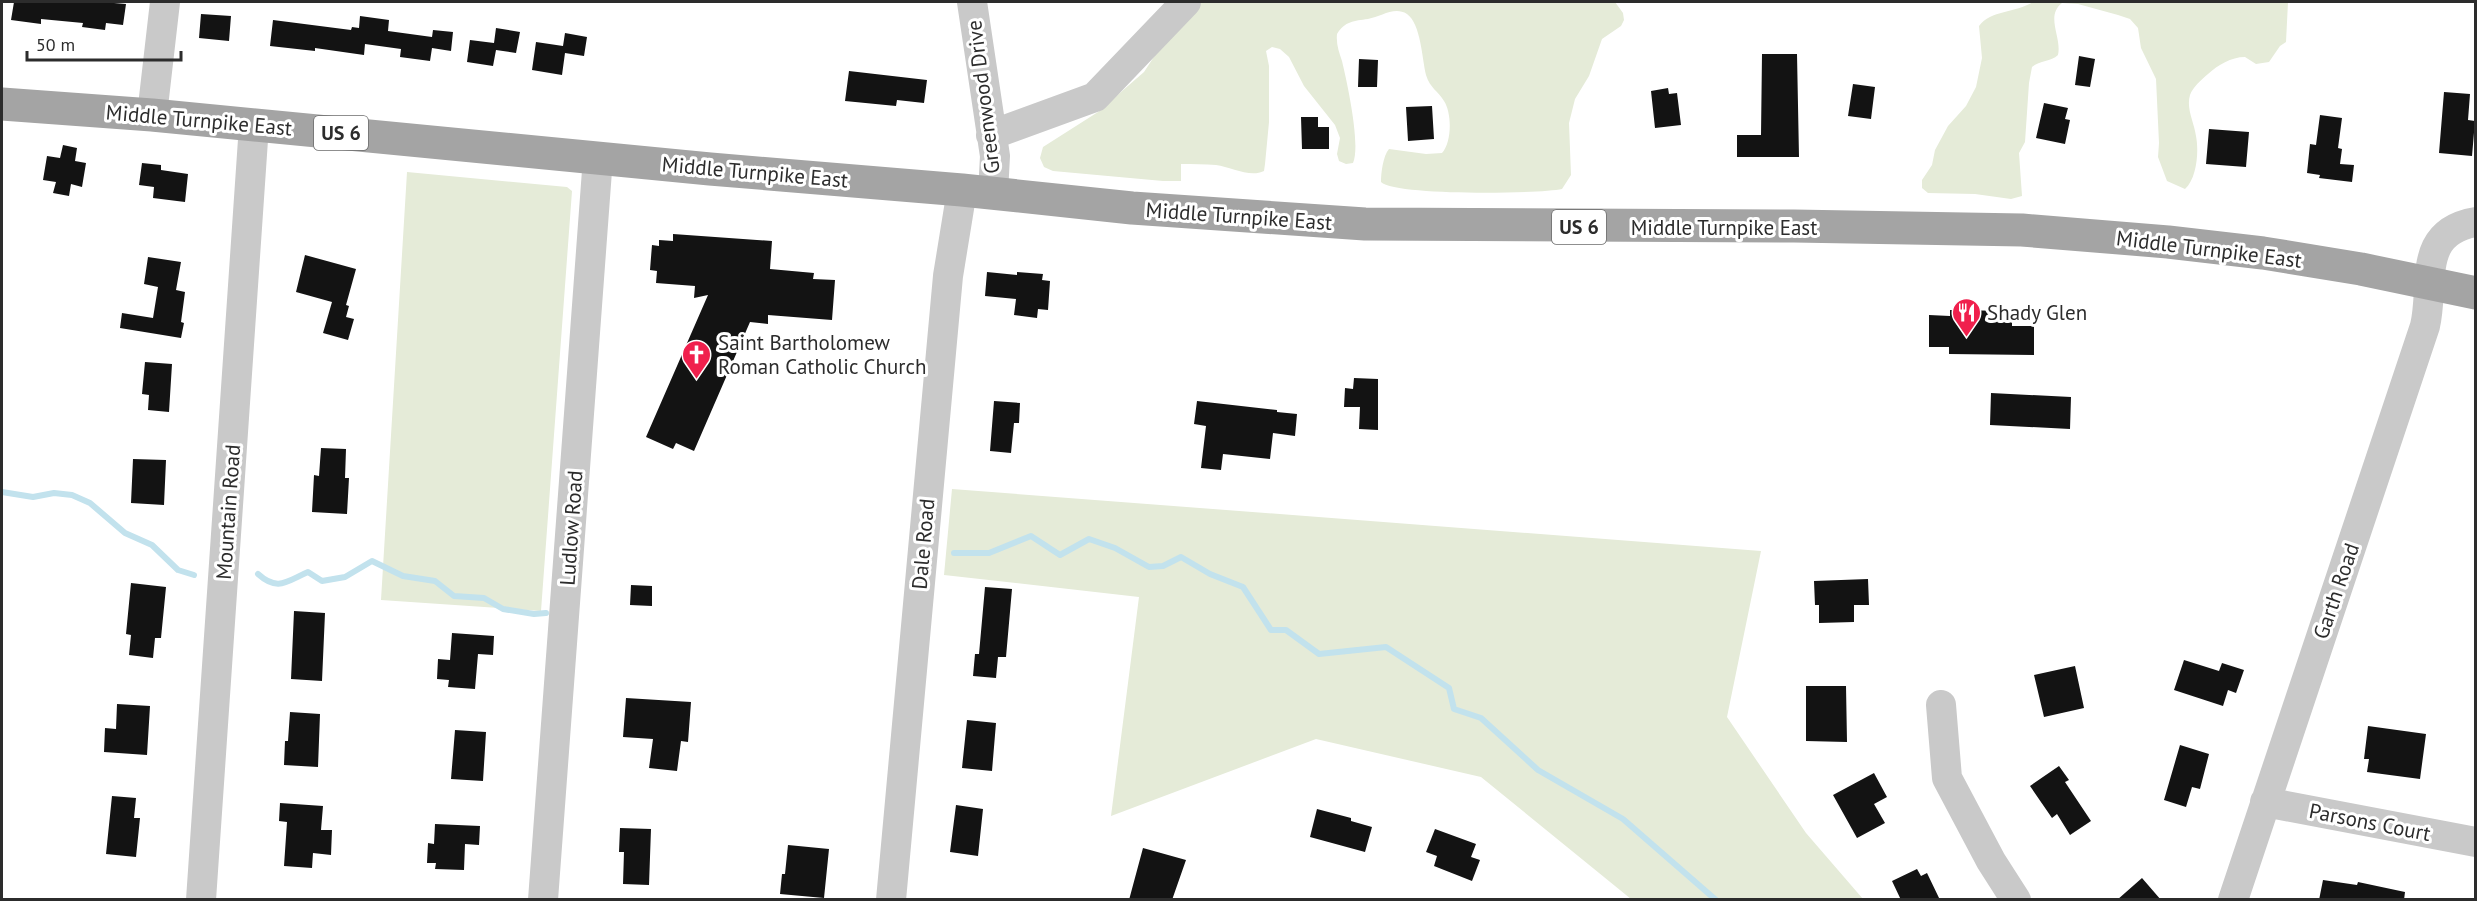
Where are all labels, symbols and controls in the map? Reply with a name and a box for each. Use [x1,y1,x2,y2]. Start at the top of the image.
street label: Greenwood Drive [960,19,1006,175]
scale bar [27,24,182,62]
text: 50 m [36,33,75,56]
street label: Middle Turnpike East [105,98,293,142]
road number: US 6 [314,116,368,150]
street label: Middle Turnpike East [661,150,849,194]
street label: Middle Turnpike East [1145,196,1333,236]
road number: US 6 [1552,210,1606,244]
street label: Middle Turnpike East [1631,214,1817,241]
street label: Middle Turnpike East [2115,224,2303,274]
restaurant icon: Shady Glen [1950,296,1982,338]
place label: Shady Glen [1987,299,2087,326]
place label: Saint Bartholomew Roman Catholic Church [718,329,926,380]
church icon: Saint Bartholomew Roman Catholic Church [681,338,713,380]
street label: Mountain Road [210,444,246,580]
street label: Ludlow Road [554,470,588,586]
street label: Dale Road [906,497,940,591]
street label: Garth Road [2307,539,2365,643]
street label: Parsons Court [2307,797,2433,847]

